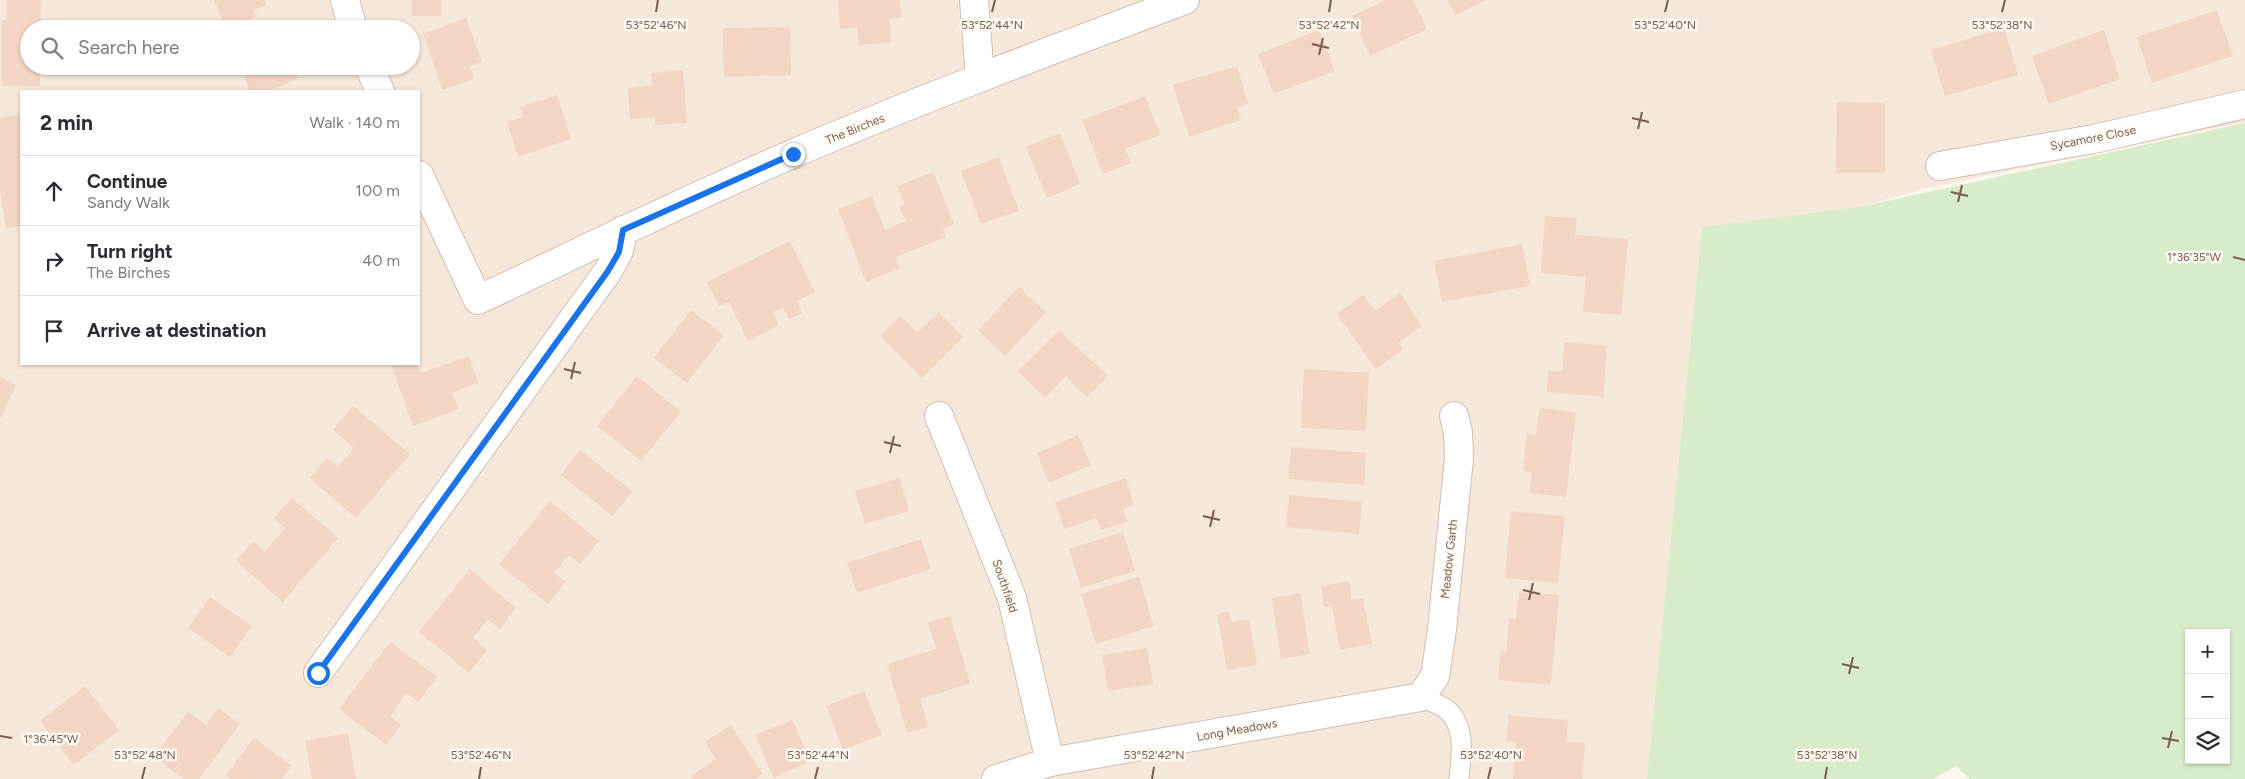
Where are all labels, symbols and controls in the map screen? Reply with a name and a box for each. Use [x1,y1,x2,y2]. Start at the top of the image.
text: 53°52'46"N [625,18,687,32]
text: 53°52'44"N [961,18,1023,32]
text: 53°52'42"N [1298,18,1360,32]
text: 53°52'40"N [1634,18,1696,32]
text: 53°52'38"N [1972,18,2032,32]
search box [20,20,420,75]
icon: search [38,34,66,62]
text: Search here [78,36,180,59]
text: 2 min [40,110,93,135]
street label: The Birches [823,111,887,147]
text: Walk · 140 m [310,113,400,132]
street label: Sycamore Close [2049,123,2138,153]
route end [782,143,805,166]
text: Continue [87,170,167,193]
icon: ahead [40,177,68,205]
text: 100 m [355,181,400,200]
text: Sandy Walk [87,193,170,212]
text: Turn right [87,240,173,263]
icon: right [40,247,68,275]
text: 1°36'35"W [2167,250,2221,264]
text: 40 m [362,251,400,270]
text: The Birches [87,263,170,282]
icon: arrive [40,317,68,345]
text: Arrive at destination [87,319,266,342]
street label: Meadow Garth [1438,518,1460,599]
street label: Southfield [989,557,1021,615]
map controls [2185,629,2230,764]
button: + [2185,629,2230,674]
route start [307,662,330,685]
button: − [2185,674,2230,719]
street label: Long Meadows [1196,716,1279,744]
button: layers [2185,719,2230,764]
text: 1°36'45"W [24,732,79,746]
text: 53°52'48"N [114,748,176,762]
text: 53°52'46"N [450,748,512,762]
text: 53°52'44"N [787,748,849,762]
text: 53°52'42"N [1123,748,1185,762]
text: 53°52'40"N [1460,748,1522,762]
text: 53°52'38"N [1797,748,1857,762]

